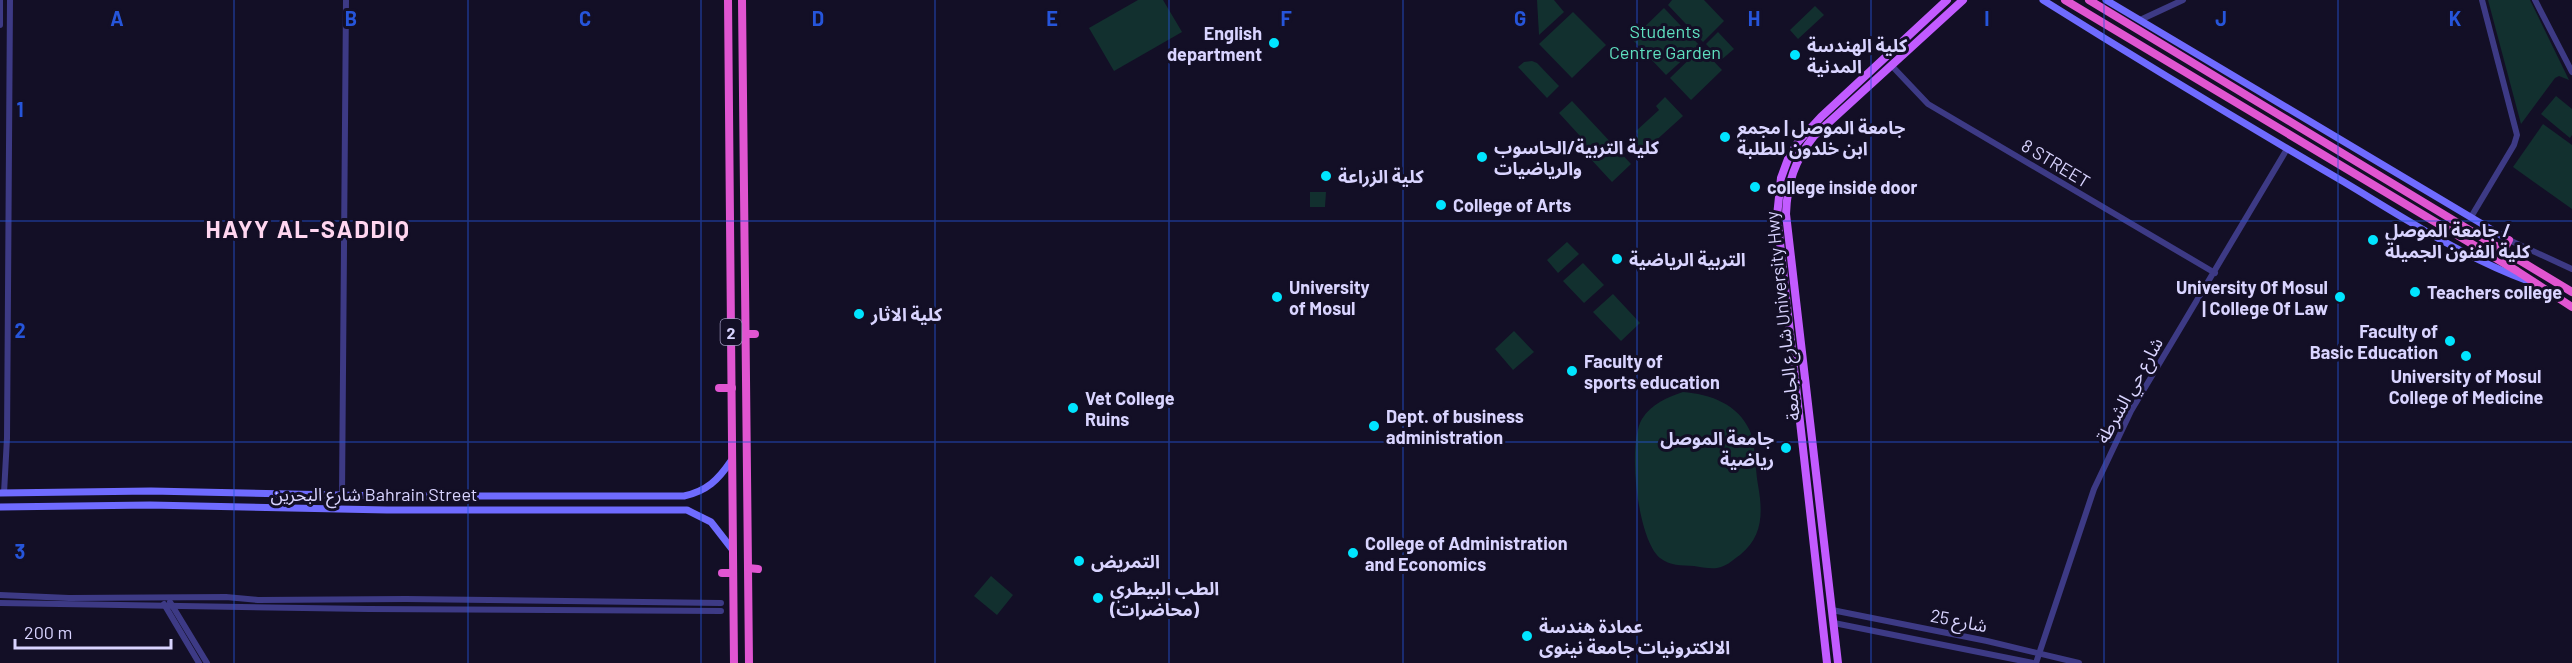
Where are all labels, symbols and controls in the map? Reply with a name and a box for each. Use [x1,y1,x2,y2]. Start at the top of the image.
text: A [110,6,124,30]
text: B [345,6,357,30]
text: C [579,6,591,30]
text: D [812,6,824,30]
text: E [1046,6,1058,30]
text: F [1280,6,1292,30]
text: G [1514,6,1526,30]
text: H [1748,6,1760,30]
text: I [1984,6,1990,30]
text: J [2215,6,2227,30]
text: K [2449,6,2462,30]
park label: Students Centre Garden [1609,20,1721,63]
place label: English department [1167,22,1262,65]
place label: كلية الهندسة المدنية [1807,34,1908,77]
marker: English department [1267,36,1281,50]
marker: كلية الهندسة المدنية [1788,48,1802,62]
text: 1 [16,97,24,121]
place label: جامعة الموصل | مجمع ابن خلدون للطلبة [1737,116,1905,159]
marker: جامعة الموصل | مجمع ابن خلدون للطلبة [1718,130,1732,144]
street label: 8 STREET [2018,134,2094,192]
place label: كلية التربية/الحاسوب والرياضيات [1494,136,1660,180]
marker: كلية التربية/الحاسوب والرياضيات [1475,150,1489,164]
place label: كلية الزراعة [1338,165,1424,188]
marker: كلية الزراعة [1319,169,1333,183]
place label: college inside door [1767,176,1918,198]
marker: college inside door [1748,180,1762,194]
place label: College of Arts [1453,194,1571,216]
marker: College of Arts [1434,198,1448,212]
street label: شارع الجامعة University Hwy [1760,210,1808,422]
district label: HAYY AL-SADDIQ [206,214,410,243]
place label: جامعة الموصل / كلية الفنون الجميلة [2385,219,2531,262]
marker: جامعة الموصل / كلية الفنون الجميلة [2366,233,2380,247]
place label: التربية الرياضية [1629,248,1746,271]
marker: التربية الرياضية [1610,252,1624,266]
place label: University of Mosul [1289,276,1370,319]
place label: University Of Mosul | College Of Law [2176,276,2328,319]
place label: Teachers college [2427,281,2562,303]
marker: Teachers college [2408,285,2422,299]
marker: University of Mosul [1270,290,1284,304]
marker: University Of Mosul | College Of Law [2333,290,2347,304]
place label: كلية الاثار [870,303,943,326]
marker: كلية الاثار [852,307,866,321]
text: 2 [14,318,26,342]
road number: 2 [720,319,742,345]
place label: Faculty of Basic Education [2310,320,2438,363]
street label: شارع حي الشرطة [2091,333,2171,449]
marker: Faculty of Basic Education [2443,334,2457,348]
marker: University of Mosul College of Medicine [2459,349,2473,363]
place label: Faculty of sports education [1584,350,1720,393]
marker: Faculty of sports education [1565,364,1579,378]
place label: University of Mosul College of Medicine [2389,365,2544,408]
place label: Vet College Ruins [1085,387,1175,430]
marker: Vet College Ruins [1066,401,1080,415]
place label: Dept. of business administration [1386,405,1524,448]
marker: Dept. of business administration [1367,419,1381,433]
place label: جامعة الموصل رياضية [1660,427,1774,471]
marker: جامعة الموصل رياضية [1779,441,1793,455]
street label: شارع البحرين Bahrain Street [271,483,477,509]
place label: College of Administration and Economics [1365,532,1568,575]
text: 3 [15,539,25,563]
marker: College of Administration and Economics [1346,546,1360,560]
place label: التمريض [1091,550,1160,573]
marker: التمريض [1072,554,1086,568]
place label: الطب البيطري (محاضرات) [1109,577,1219,621]
marker: الطب البيطري (محاضرات) [1091,591,1105,605]
street label: شارع 25 [1928,604,1989,640]
scale bar [15,612,171,650]
place label: عمادة هندسة الالكترونيات جامعة نينوى [1539,615,1730,659]
text: 200 m [24,621,72,643]
marker: عمادة هندسة الالكترونيات جامعة نينوى [1520,629,1534,643]

